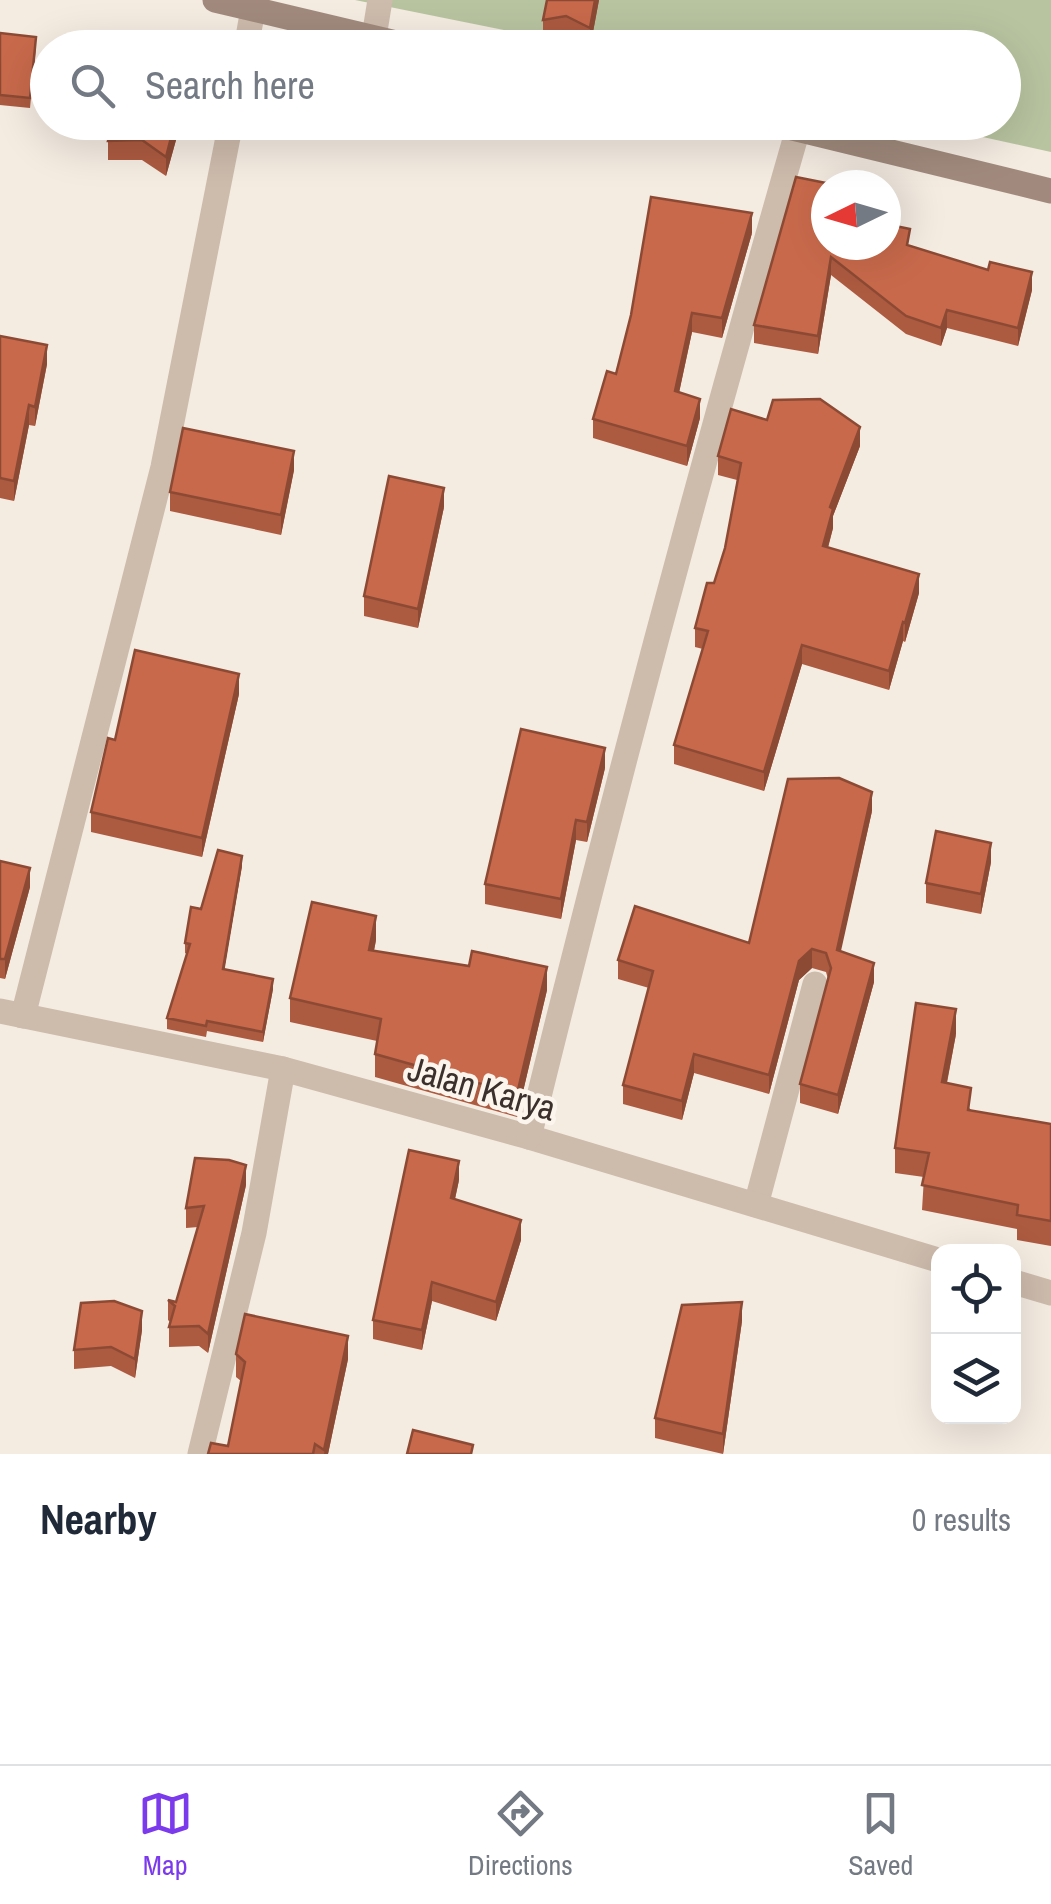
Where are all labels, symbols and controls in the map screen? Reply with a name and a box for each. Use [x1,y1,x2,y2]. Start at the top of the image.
search box [30,30,1021,140]
icon: search [65,58,120,113]
text: Search here [145,60,315,111]
north arrow [811,170,901,260]
street label: Jalan Karya [403,1045,561,1131]
map controls [931,1244,1021,1424]
button: locate [931,1244,1021,1334]
button: layers [931,1334,1021,1424]
text: Nearby [40,1491,157,1547]
text: 0 results [912,1498,1011,1541]
tab: Map [138,1786,193,1884]
tab: Directions [468,1786,573,1884]
tab: Saved [848,1786,913,1884]

